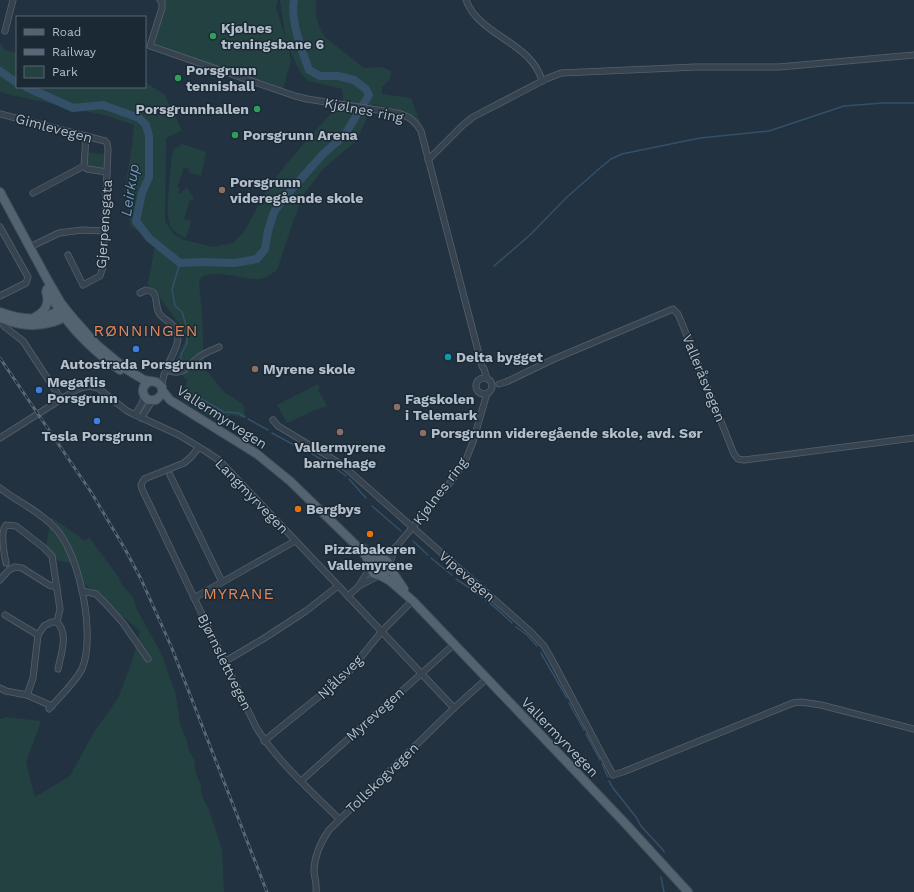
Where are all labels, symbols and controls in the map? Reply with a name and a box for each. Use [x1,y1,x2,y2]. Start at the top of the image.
legend [16,16,146,88]
place label: Kjølnes treningsbane 6 [221,20,324,52]
text: Road [52,25,81,39]
marker: Kjølnes treningsbane 6 [208,31,218,41]
text: Railway [52,45,97,59]
place label: Porsgrunn tennishall [186,62,257,94]
text: Park [52,65,78,79]
marker: Porsgrunn tennishall [173,73,183,83]
street label: Kjølnes ring [323,95,405,126]
place label: Porsgrunnhallen [136,101,249,117]
marker: Porsgrunnhallen [252,104,262,114]
street label: Gimlevegen [14,110,94,146]
place label: Porsgrunn Arena [243,127,359,143]
marker: Porsgrunn Arena [230,130,240,140]
water label: Leirkup [117,162,143,218]
place label: Porsgrunn videregående skole [229,174,363,206]
street label: Gjerpensgata [93,179,115,269]
marker: Porsgrunn videregående skole [217,185,227,195]
district label: RØNNINGEN [93,321,199,340]
street label: Valleråsvegen [679,332,729,424]
marker: Autostrada Porsgrunn [131,344,141,354]
place label: Delta bygget [456,349,543,365]
marker: Delta bygget [443,352,453,362]
place label: Autostrada Porsgrunn [60,356,212,372]
place label: Myrene skole [263,361,355,377]
marker: Myrene skole [250,364,260,374]
place label: Megaflis Porsgrunn [47,374,118,406]
street label: Vallermyrvegen [174,382,270,452]
marker: Megaflis Porsgrunn [34,385,44,395]
place label: Fagskolen i Telemark [405,391,478,423]
marker: Fagskolen i Telemark [392,402,402,412]
marker: Tesla Porsgrunn [92,416,102,426]
place label: Porsgrunn videregående skole, avd. Sør [431,425,703,441]
marker: Vallermyrene barnehage [335,427,345,437]
place label: Tesla Porsgrunn [42,428,152,444]
marker: Porsgrunn videregående skole, avd. Sør [418,428,428,438]
place label: Vallermyrene barnehage [294,439,386,471]
street label: Kjølnes ring [410,454,471,528]
street label: Langmyrvegen [212,455,292,537]
place label: Bergbys [306,501,362,517]
marker: Bergbys [293,504,303,514]
marker: Pizzabakeren Vallemyrene [365,529,375,539]
place label: Pizzabakeren Vallemyrene [324,541,416,573]
street label: Vipevegen [436,547,498,605]
district label: MYRANE [203,584,275,603]
street label: Bjørnslettvegen [195,611,255,713]
street label: Njålsveg [314,651,366,702]
street label: Myrevegen [343,684,407,744]
street label: Vallermyrvegen [518,694,602,780]
street label: Tollskogvegen [343,739,421,817]

